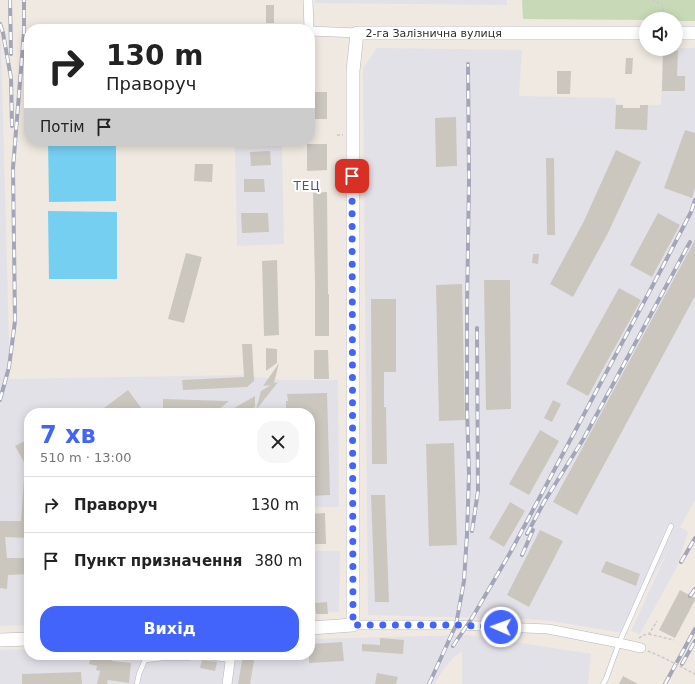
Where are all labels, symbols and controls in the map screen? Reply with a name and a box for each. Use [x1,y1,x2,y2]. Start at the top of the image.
map controls [639,12,683,56]
button: sound [639,12,683,56]
street label: 2-га Залізнична вулиця [365,27,502,40]
text: 130 m [106,39,203,72]
icon: right [40,40,92,92]
text: Праворуч [106,73,196,94]
icon: arrive [93,116,115,138]
text: Потім [40,118,85,136]
pin [335,159,369,193]
icon: arrive [341,165,363,187]
district label: ТЕЦ [292,179,321,193]
text: 7 хв [40,421,96,449]
button: close [257,421,299,463]
text: 510 m · 13:00 [40,450,131,465]
icon: right [40,494,62,516]
text: Праворуч [74,496,158,514]
text: 130 m [251,496,299,514]
icon: arrive [40,550,62,572]
text: Пункт призначення [74,552,242,570]
text: 380 m [254,552,302,570]
button: Вихід [40,606,299,652]
position arrow [480,606,522,648]

